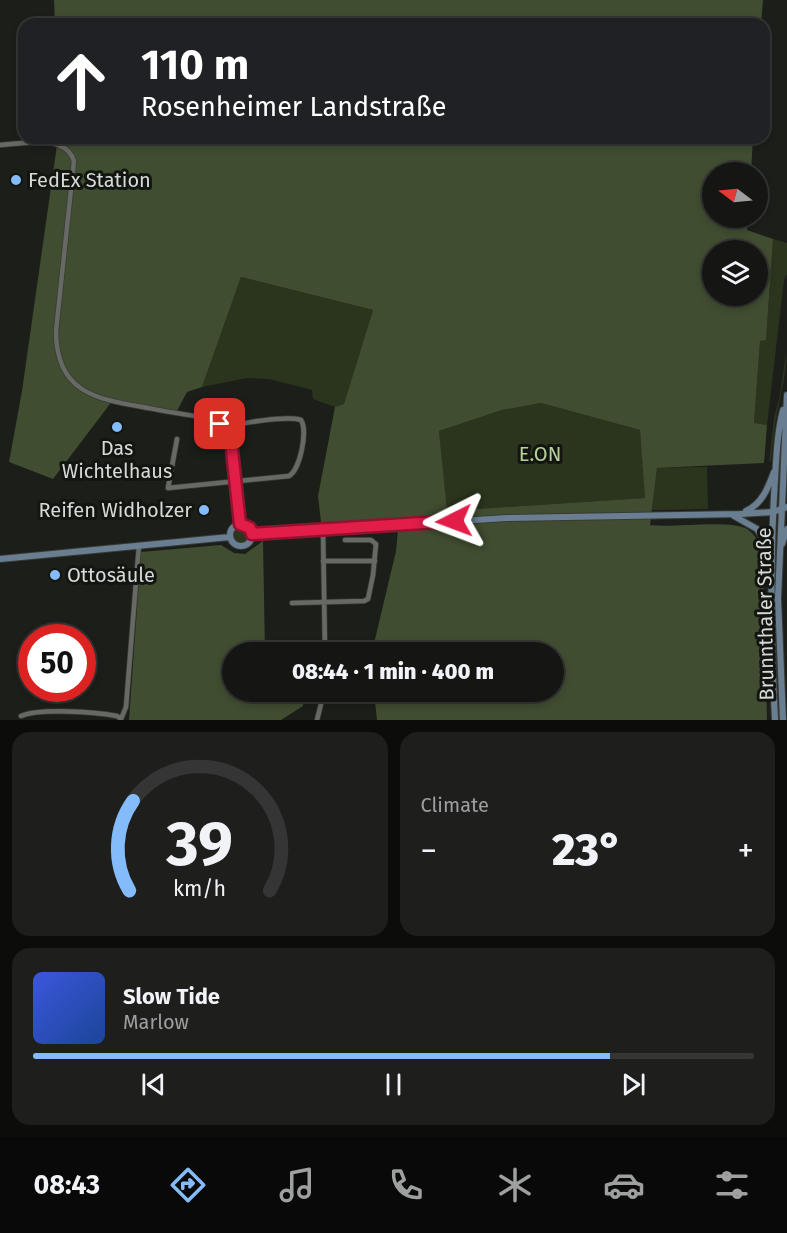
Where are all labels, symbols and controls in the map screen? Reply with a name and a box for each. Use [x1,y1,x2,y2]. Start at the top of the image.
text: 110 m [141,40,249,90]
icon: ahead [42,42,120,120]
text: Rosenheimer Landstraße [141,91,447,123]
north arrow [702,162,768,228]
map controls [702,162,768,306]
place label: FedEx Station [28,168,151,192]
marker: FedEx Station [9,173,23,187]
button: layers [702,240,768,306]
pin [194,398,245,449]
icon: arrive [203,407,236,440]
marker: Das Wichtelhaus [110,420,124,434]
place label: Das Wichtelhaus [62,436,172,483]
park label: E.ON [519,442,561,466]
position arrow [422,489,486,553]
place label: Reifen Widholzer [38,498,192,522]
marker: Reifen Widholzer [197,503,211,517]
street label: Brunnthaler Straße [751,527,779,701]
place label: Ottosäule [67,563,155,587]
marker: Ottosäule [48,568,62,582]
speed limit sign: 50 [18,624,96,702]
text: 08:44 · 1 min · 400 m [292,658,494,685]
text: Climate [421,793,489,817]
text: 39 [165,807,233,882]
text: 23° [552,823,622,877]
text: − [421,831,437,871]
text: + [738,831,754,871]
text: km/h [173,876,226,902]
text: Slow Tide [123,983,220,1010]
text: Marlow [123,1010,189,1034]
icon: previous [137,1068,170,1101]
icon: pause [377,1068,410,1101]
icon: next [617,1068,650,1101]
icon: directions [167,1164,209,1206]
icon: music [276,1164,318,1206]
icon: phone [385,1164,427,1206]
icon: climate [494,1164,536,1206]
icon: car [603,1164,645,1206]
icon: filters [711,1164,753,1206]
text: 08:43 [33,1169,100,1201]

